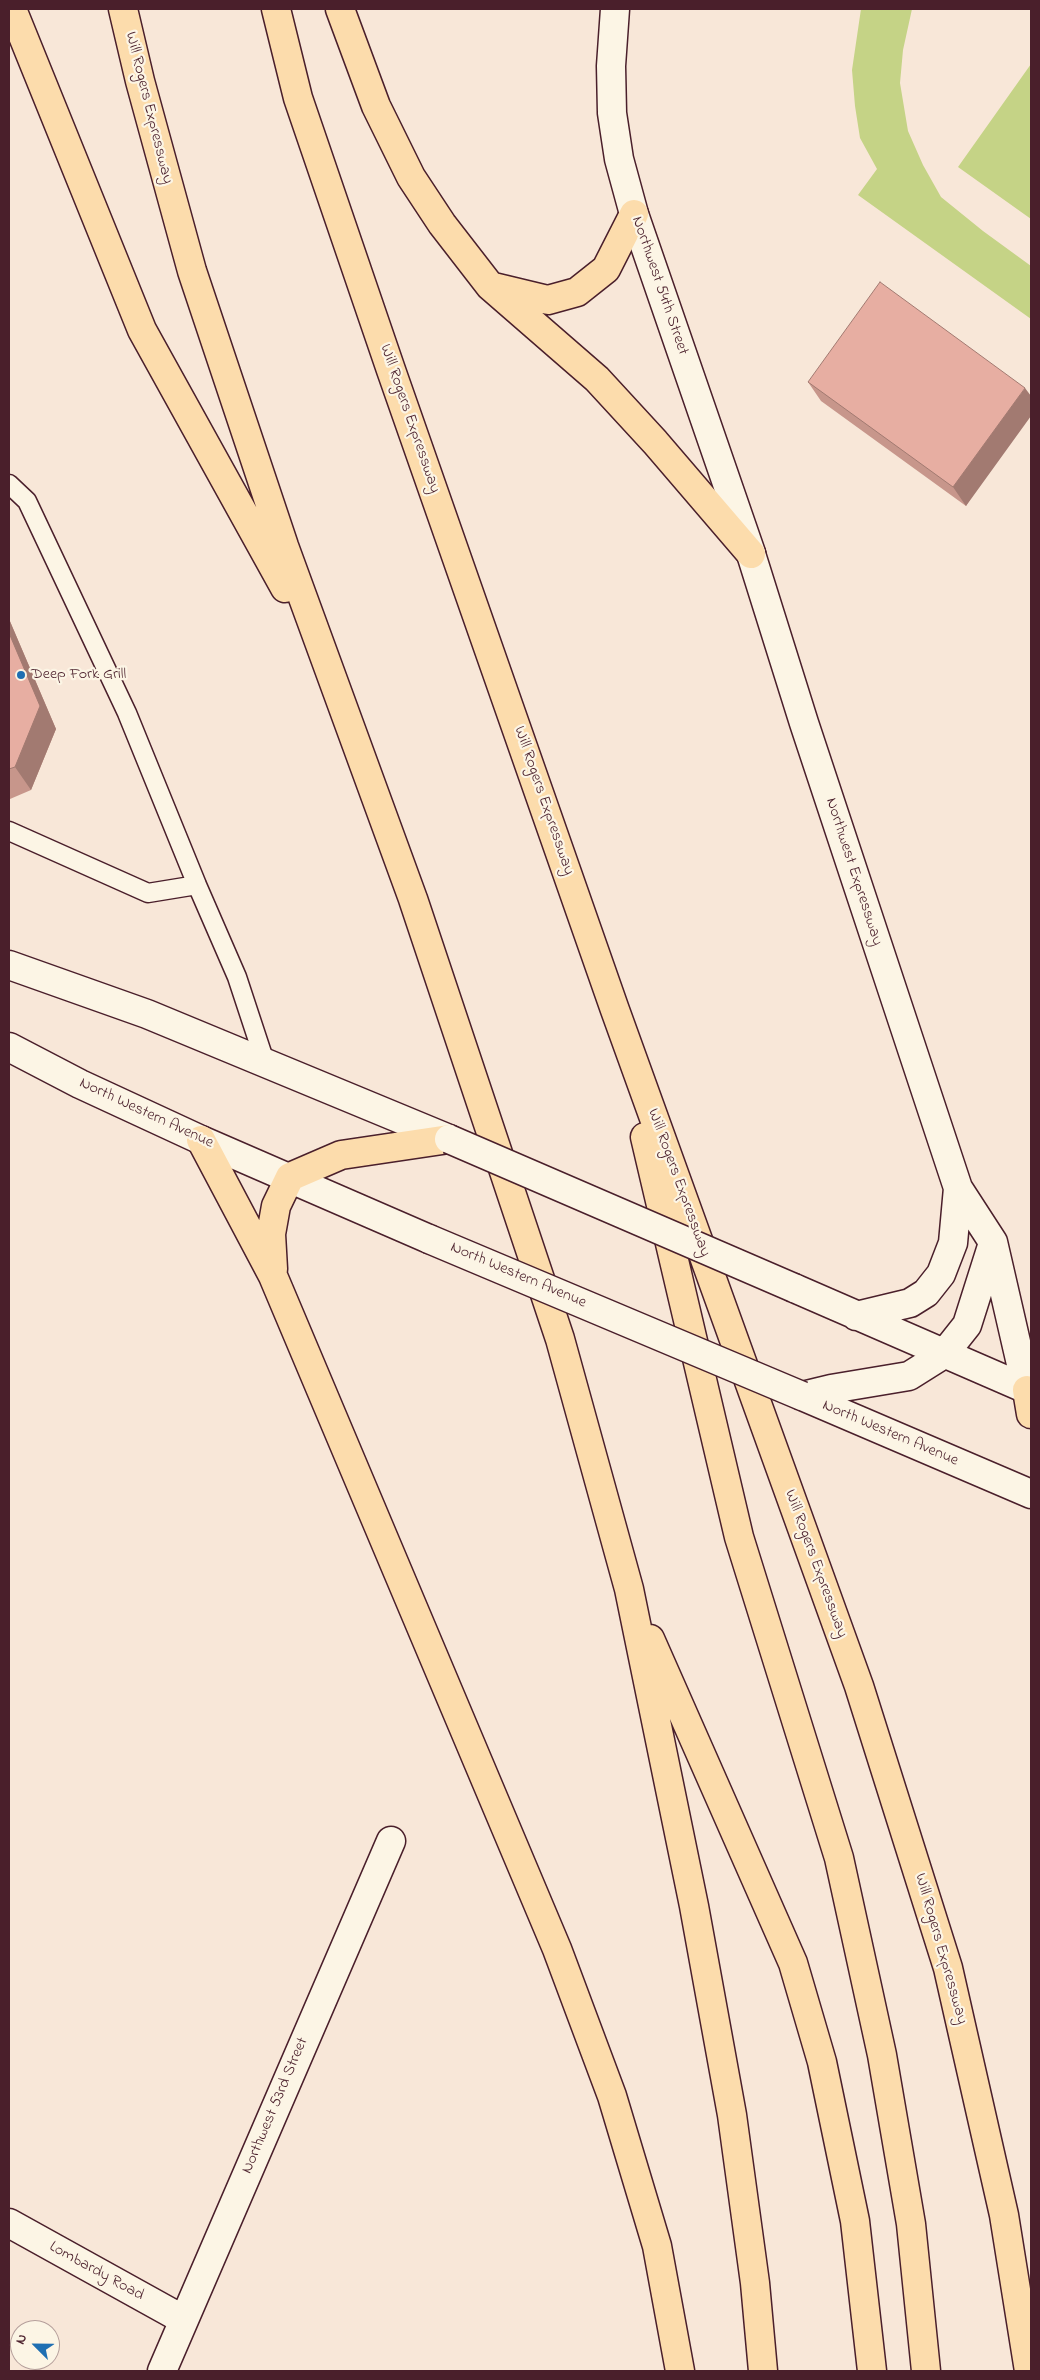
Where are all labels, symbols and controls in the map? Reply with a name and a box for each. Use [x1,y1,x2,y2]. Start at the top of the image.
street label: Will Rogers Expressway [120,30,176,186]
street label: Northwest 54th Street [626,214,692,358]
street label: Will Rogers Expressway [375,342,443,496]
place label: Deep Fork Grill [31,665,126,685]
marker: Deep Fork Grill [15,669,27,681]
street label: Will Rogers Expressway [509,724,577,878]
street label: Northwest Expressway [820,796,886,948]
street label: North Western Avenue [76,1074,216,1154]
street label: Will Rogers Expressway [642,1106,714,1260]
street label: North Western Avenue [447,1239,589,1313]
street label: North Western Avenue [819,1397,961,1471]
street label: Will Rogers Expressway [779,1487,851,1641]
street label: Will Rogers Expressway [909,1871,971,2027]
street label: Northwest 53rd Street [239,2035,313,2177]
street label: Lombardy Road [45,2238,147,2306]
north arrow [10,2320,60,2370]
text: N [10,2331,33,2348]

